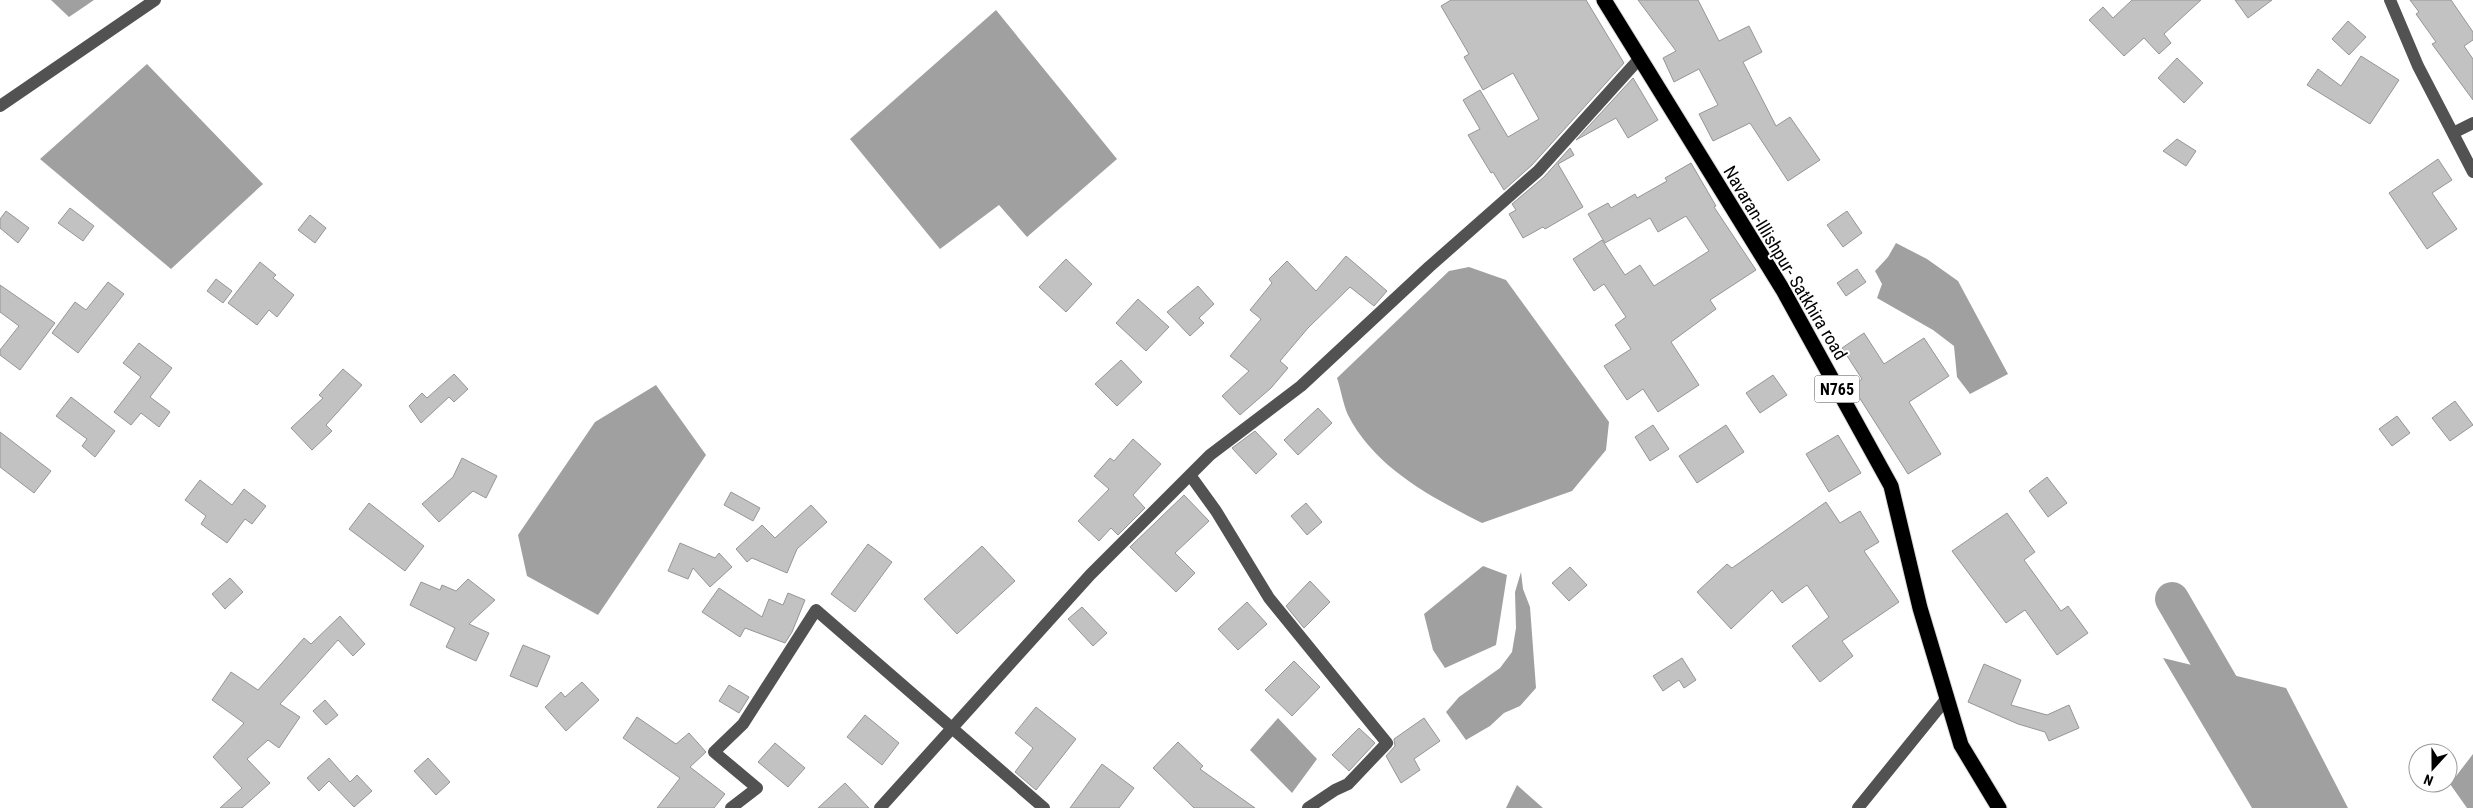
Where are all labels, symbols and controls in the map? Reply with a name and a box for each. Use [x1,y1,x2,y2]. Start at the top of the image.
street label: Navaran-Illishpur- Satkhira road [1719,162,1852,363]
road number: N765 [1814,376,1860,402]
north arrow [2408,743,2458,793]
text: N [2421,771,2435,789]

